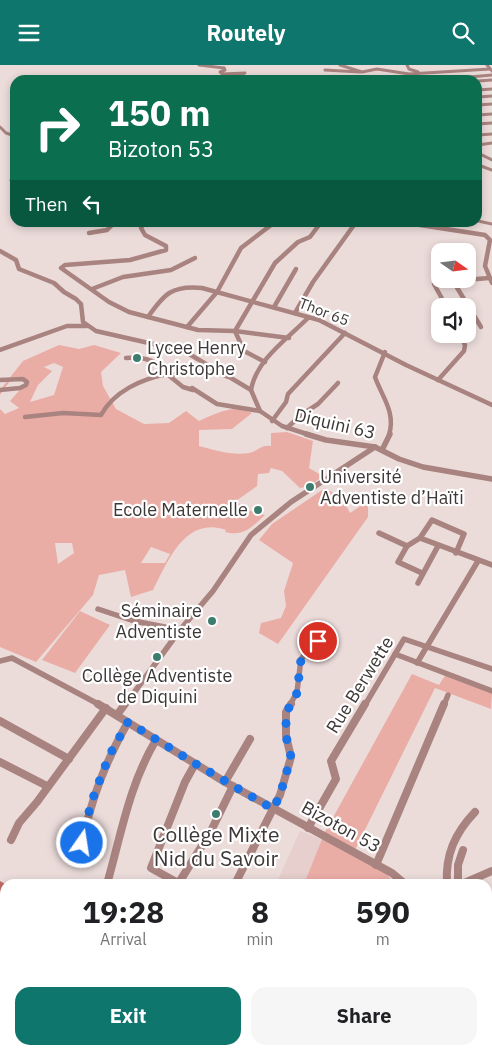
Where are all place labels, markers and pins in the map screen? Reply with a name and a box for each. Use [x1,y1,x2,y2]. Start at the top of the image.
place label: Lycee Henry Christophe [147,336,246,380]
marker: Lycee Henry Christophe [131,352,143,364]
place label: Université Adventiste d’Haïti [320,465,464,509]
marker: Université Adventiste d’Haïti [304,481,316,493]
place label: Ecole Maternelle [113,498,248,521]
marker: Ecole Maternelle [252,504,264,516]
place label: Séminaire Adventiste [116,599,202,643]
marker: Séminaire Adventiste [206,615,218,627]
pin [297,620,339,662]
marker: Collège Adventiste de Diquini [151,651,163,663]
place label: Collège Adventiste de Diquini [82,664,232,708]
marker: Collège Mixte Nid du Savoir [210,808,222,820]
place label: Collège Mixte Nid du Savoir [153,820,279,872]

